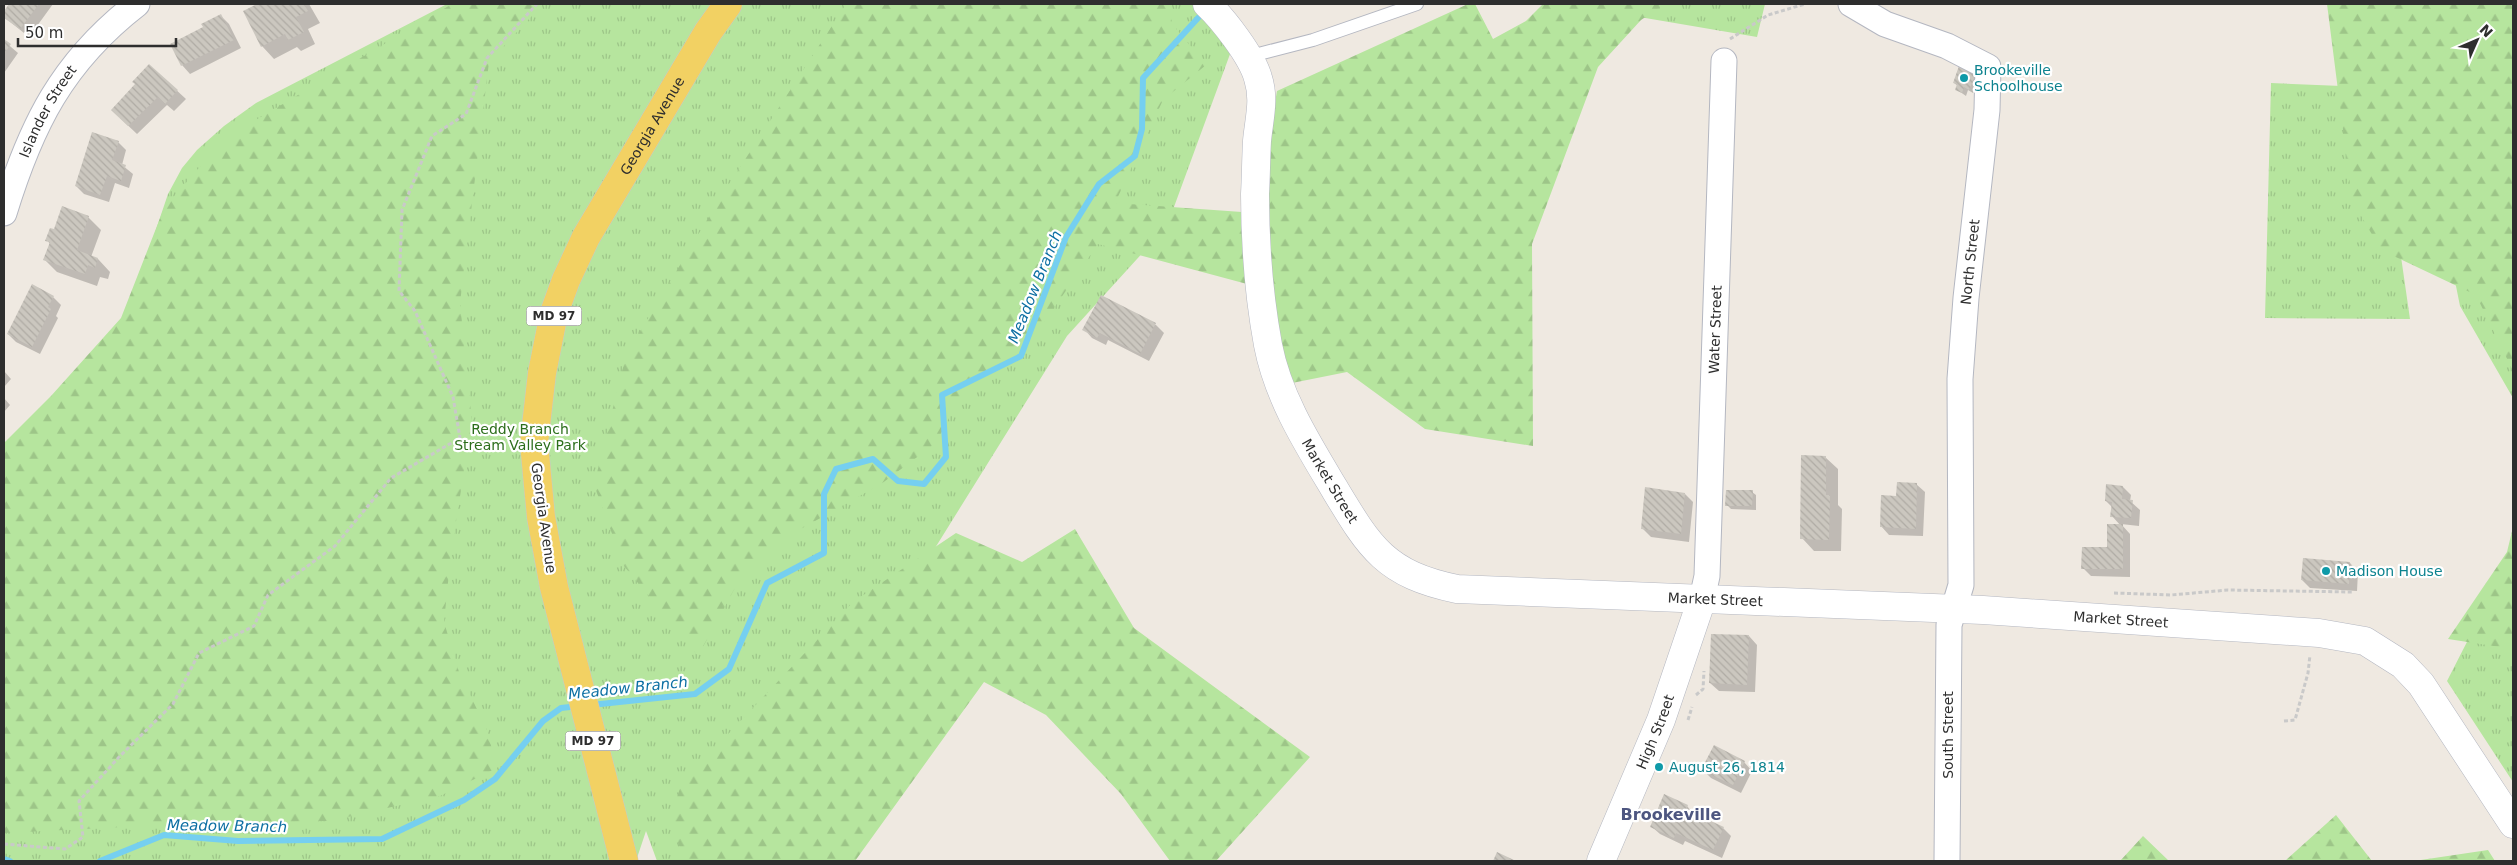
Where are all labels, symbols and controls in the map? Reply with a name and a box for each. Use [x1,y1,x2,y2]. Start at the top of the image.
scale bar [18,15,175,47]
north arrow [2452,15,2502,65]
text: N [2476,21,2496,41]
text: 50 m [25,24,63,42]
street label: Islander Street [16,62,80,160]
place label: Brookeville Schoolhouse [1974,62,2063,94]
marker: Brookeville Schoolhouse [1958,72,1970,84]
street label: Georgia Avenue [617,74,688,178]
street label: North Street [1958,218,1983,306]
water label: Meadow Branch [1004,228,1066,346]
street label: Water Street [1706,285,1725,374]
road number: MD 97 [526,306,582,326]
park label: Reddy Branch Stream Valley Park [454,421,587,453]
street label: Market Street [1299,436,1362,527]
street label: Georgia Avenue [528,462,560,574]
place label: Madison House [2336,563,2443,579]
marker: Madison House [2320,565,2332,577]
street label: Market Street [1667,589,1764,609]
street label: Market Street [2073,608,2169,631]
water label: Meadow Branch [567,673,689,703]
street label: South Street [1940,691,1956,779]
street label: High Street [1633,692,1677,772]
road number: MD 97 [566,731,620,750]
place label: August 26, 1814 [1669,759,1785,775]
marker: August 26, 1814 [1653,761,1665,773]
district label: Brookeville [1621,805,1722,824]
water label: Meadow Branch [167,816,287,836]

